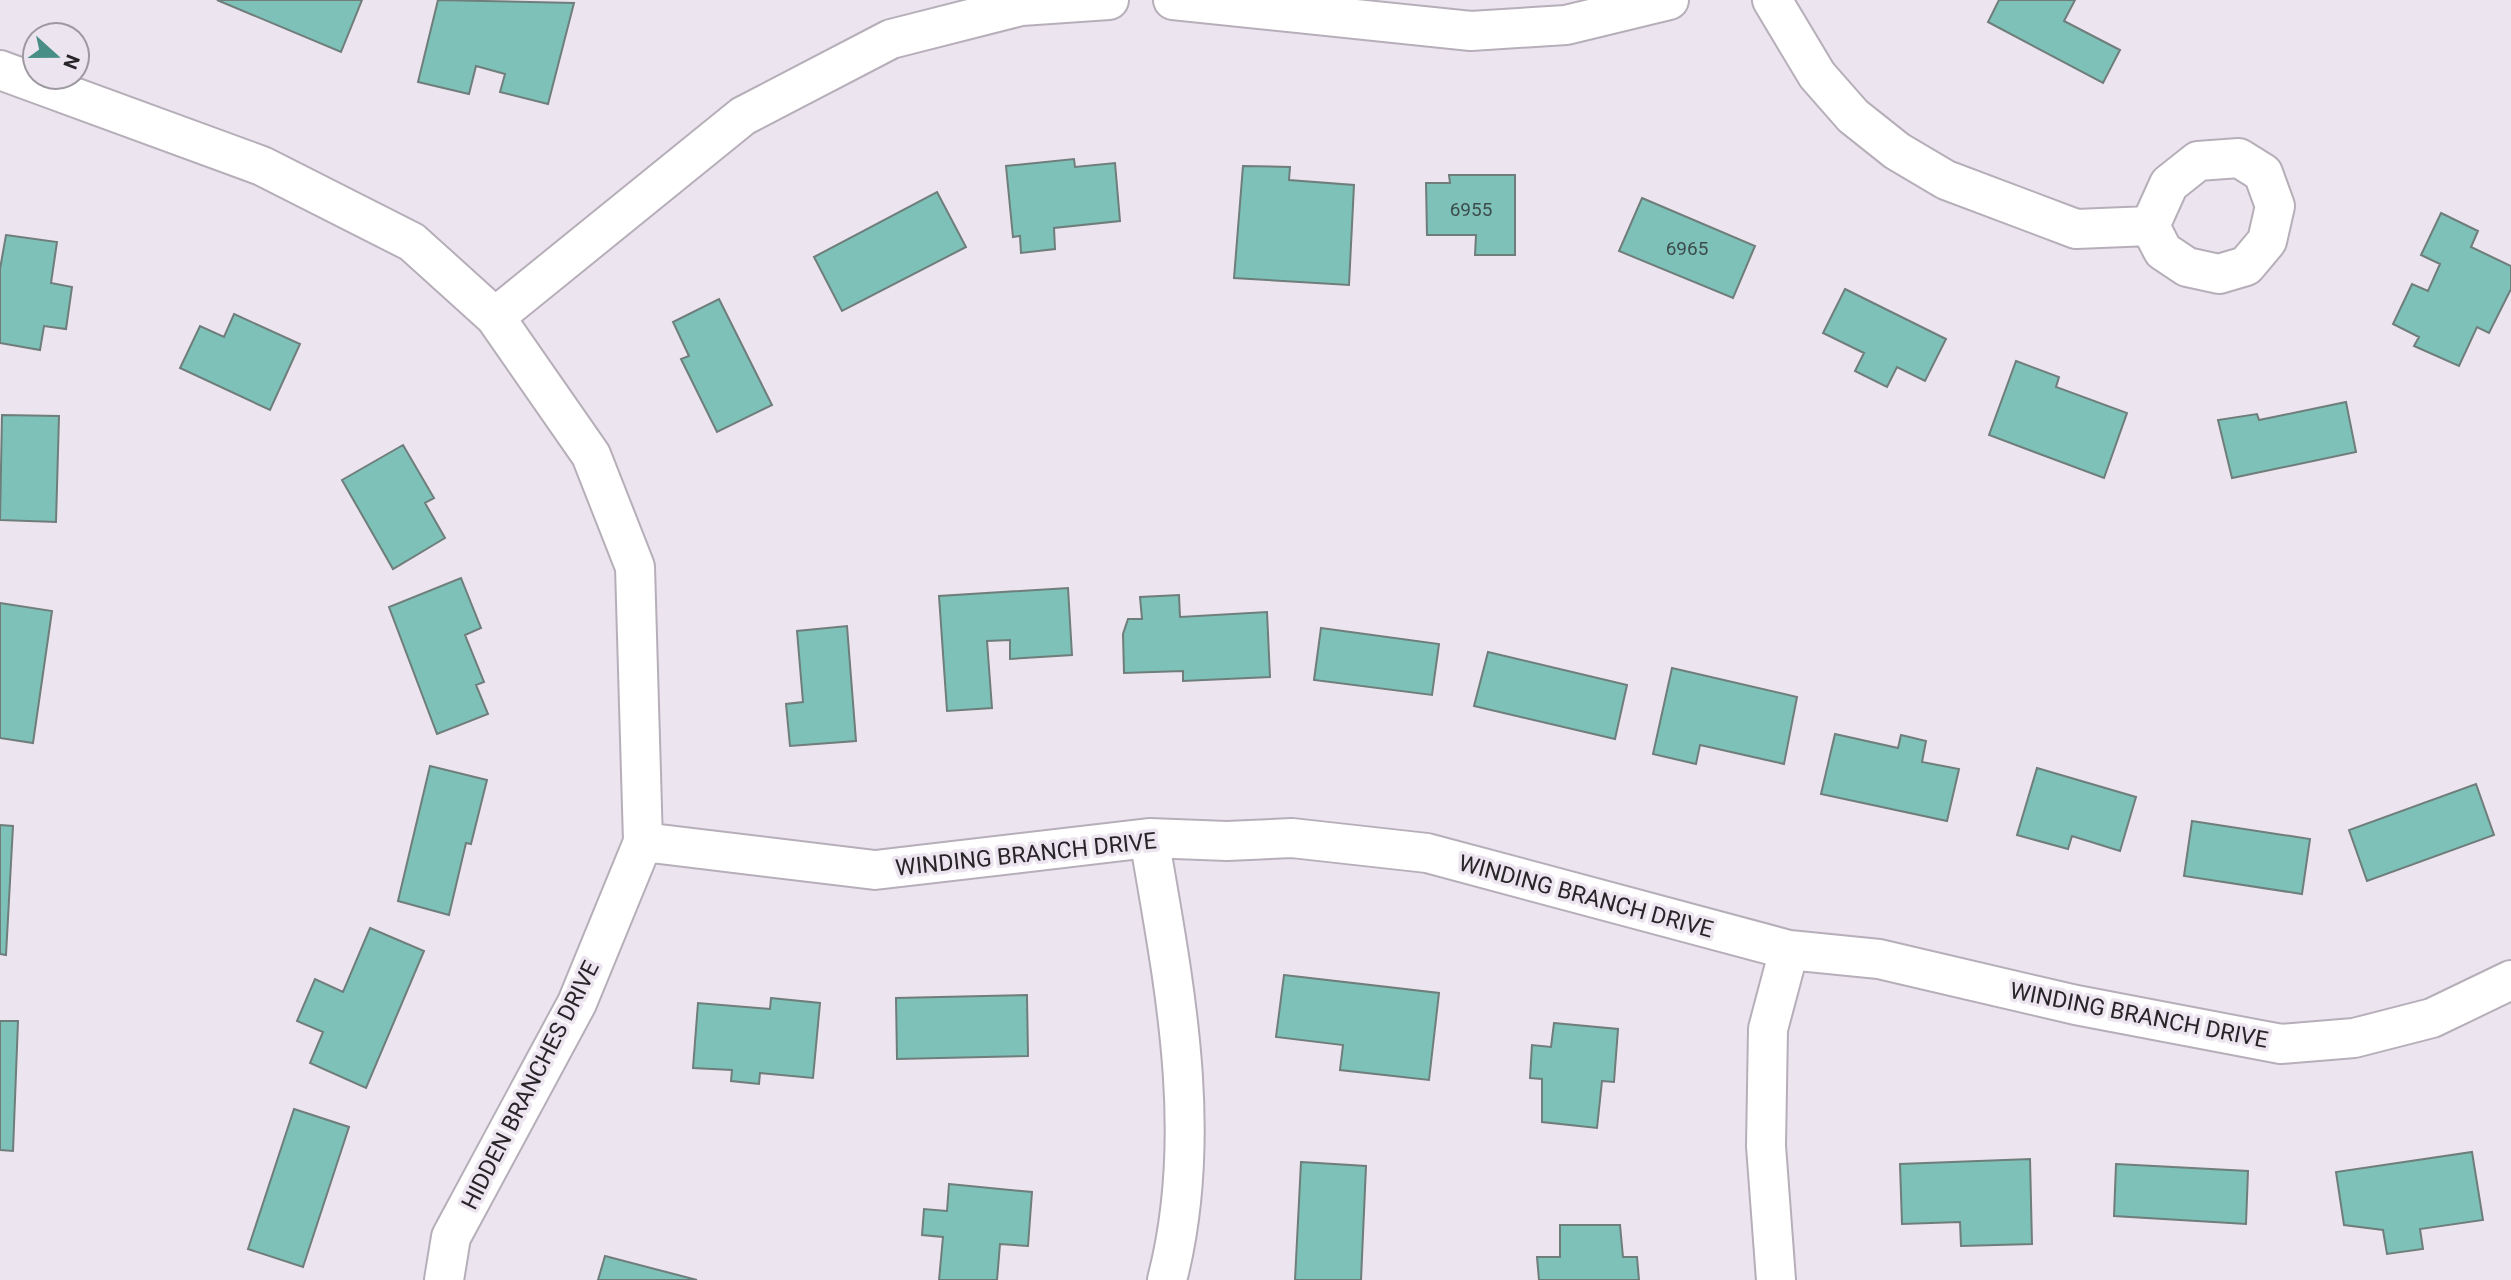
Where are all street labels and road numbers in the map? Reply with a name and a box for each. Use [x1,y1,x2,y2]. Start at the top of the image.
street label: WINDING BRANCH DRIVE [894,827,1158,882]
street label: WINDING BRANCH DRIVE [1456,849,1716,943]
street label: HIDDEN BRANCHES DRIVE [456,957,605,1214]
street label: WINDING BRANCH DRIVE [2008,977,2270,1054]

